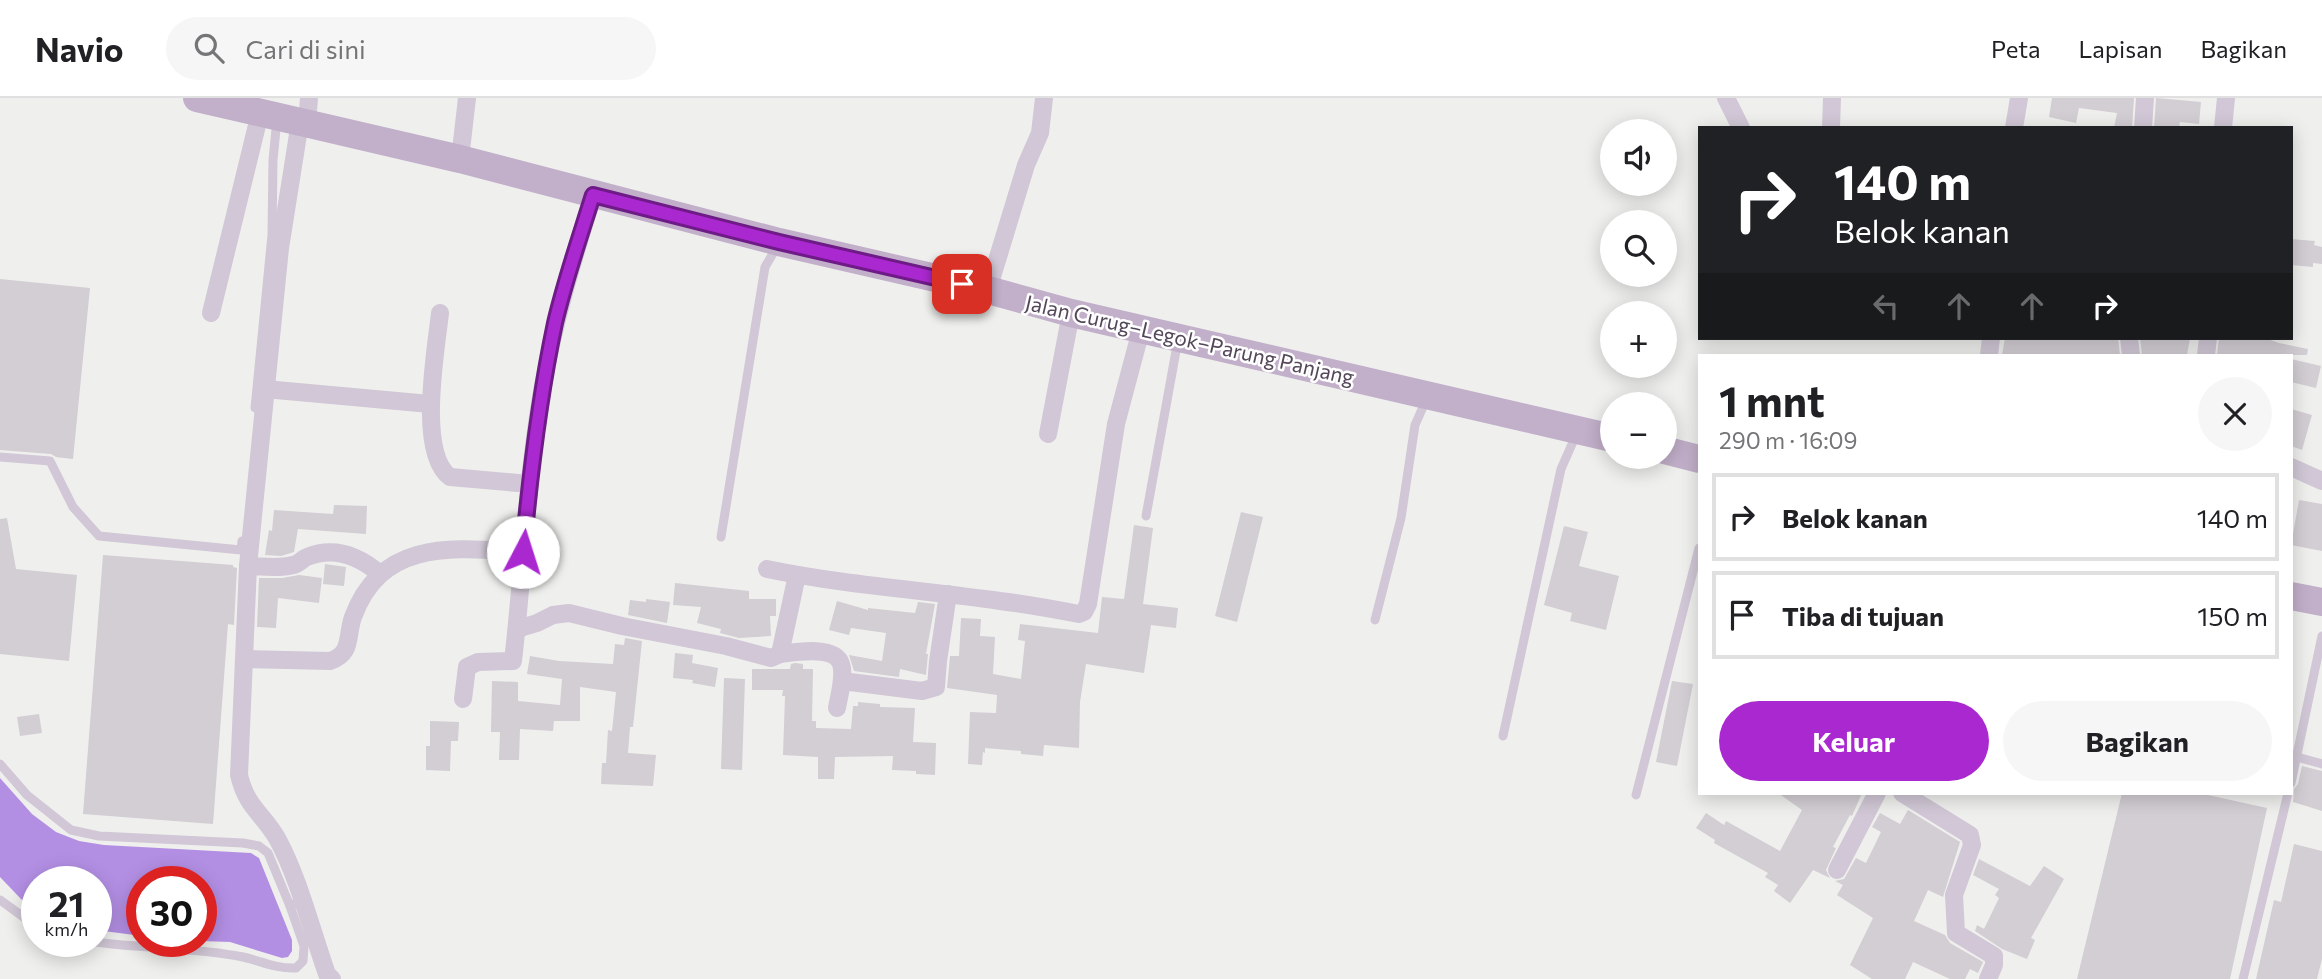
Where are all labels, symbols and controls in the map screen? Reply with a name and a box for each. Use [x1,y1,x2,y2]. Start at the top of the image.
search box [166,17,656,80]
text: Navio [35,28,124,69]
icon: search [190,29,228,67]
text: Cari di sini [246,33,366,64]
text: Peta [1991,34,2041,63]
text: Lapisan [2079,34,2162,63]
text: Bagikan [2200,34,2287,63]
map controls [1600,119,1677,469]
button: sound [1600,119,1677,196]
text: 140 m [1834,150,1971,210]
icon: right [1719,154,1810,245]
button: search [1600,210,1677,287]
text: Belok kanan [1834,210,2010,250]
pin [932,254,992,314]
icon: arrive [943,265,981,303]
icon: left [1867,287,1905,325]
icon: ahead [1940,287,1978,325]
icon: ahead [2013,287,2051,325]
icon: right [2086,287,2124,325]
street label: Jalan Curug–Legok–Parung Panjang [1023,289,1357,389]
button: + [1600,301,1677,378]
text: 1 mnt [1719,374,1825,426]
button: close [2198,377,2272,451]
button: − [1600,392,1677,469]
text: 290 m · 16:09 [1719,426,1858,454]
icon: right [1723,498,1761,536]
text: Belok kanan [1782,502,1928,533]
text: 140 m [2197,502,2268,533]
position arrow [486,515,560,589]
icon: arrive [1723,596,1761,634]
text: Tiba di tujuan [1782,600,1944,631]
text: 150 m [2197,600,2268,631]
button: Keluar [1719,701,1989,781]
button: Bagikan [2003,701,2272,781]
speed limit sign: 30 [126,866,217,957]
text: 21 [49,881,84,924]
text: km/h [45,918,88,940]

